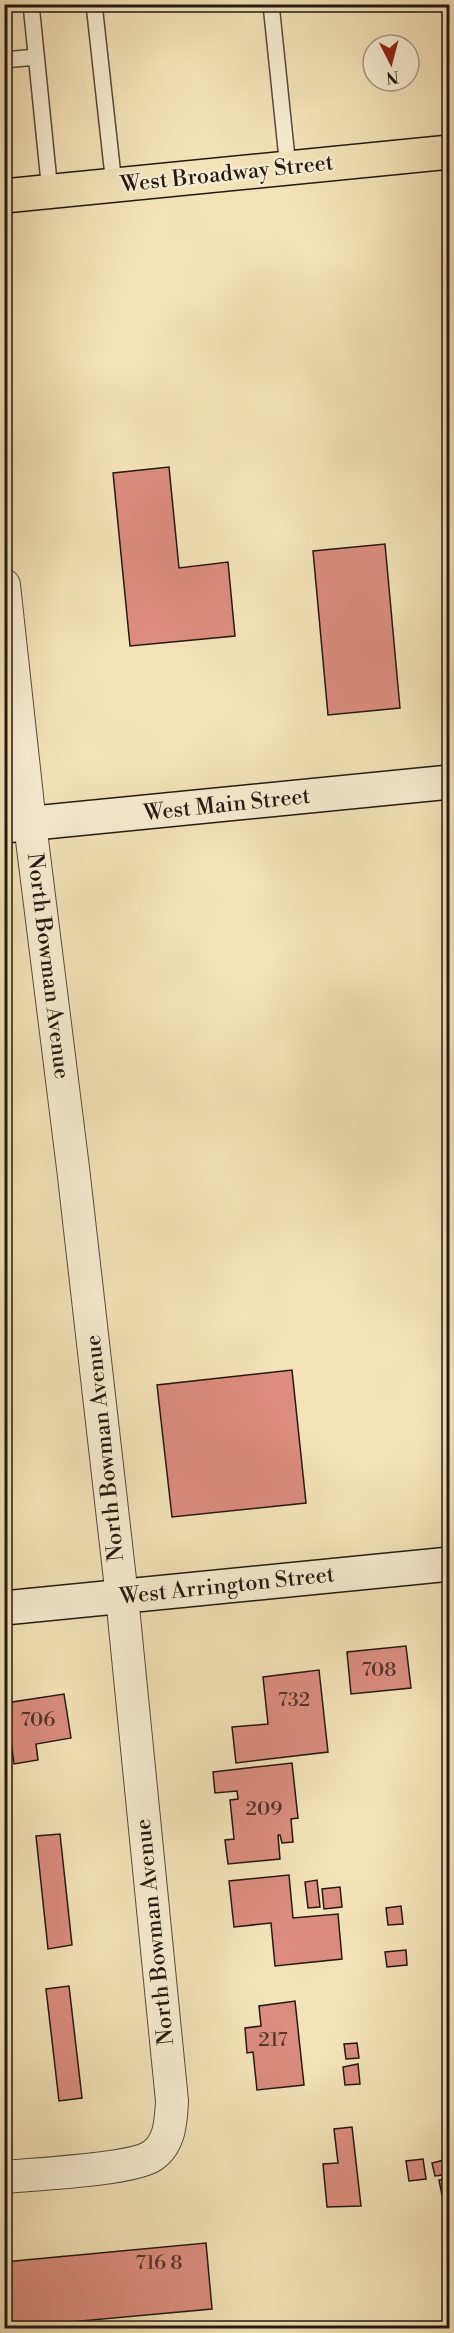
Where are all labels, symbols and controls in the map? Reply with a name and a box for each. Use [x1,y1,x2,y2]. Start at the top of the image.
north arrow [361,33,421,93]
text: N [385,66,400,88]
street label: West Broadway Street [118,149,335,199]
street label: West Main Street [142,783,312,827]
street label: North Bowman Avenue [21,851,75,1081]
street label: North Bowman Avenue [80,1334,130,1562]
street label: West Arrington Street [117,1561,336,1611]
house number: 708 [361,1658,397,1683]
house number: 732 [278,1688,310,1713]
house number: 706 [21,1708,55,1733]
house number: 209 [246,1797,282,1822]
street label: North Bowman Avenue [130,1818,180,2046]
house number: 217 [258,2028,288,2053]
house number: 716 8 [135,2251,183,2276]

